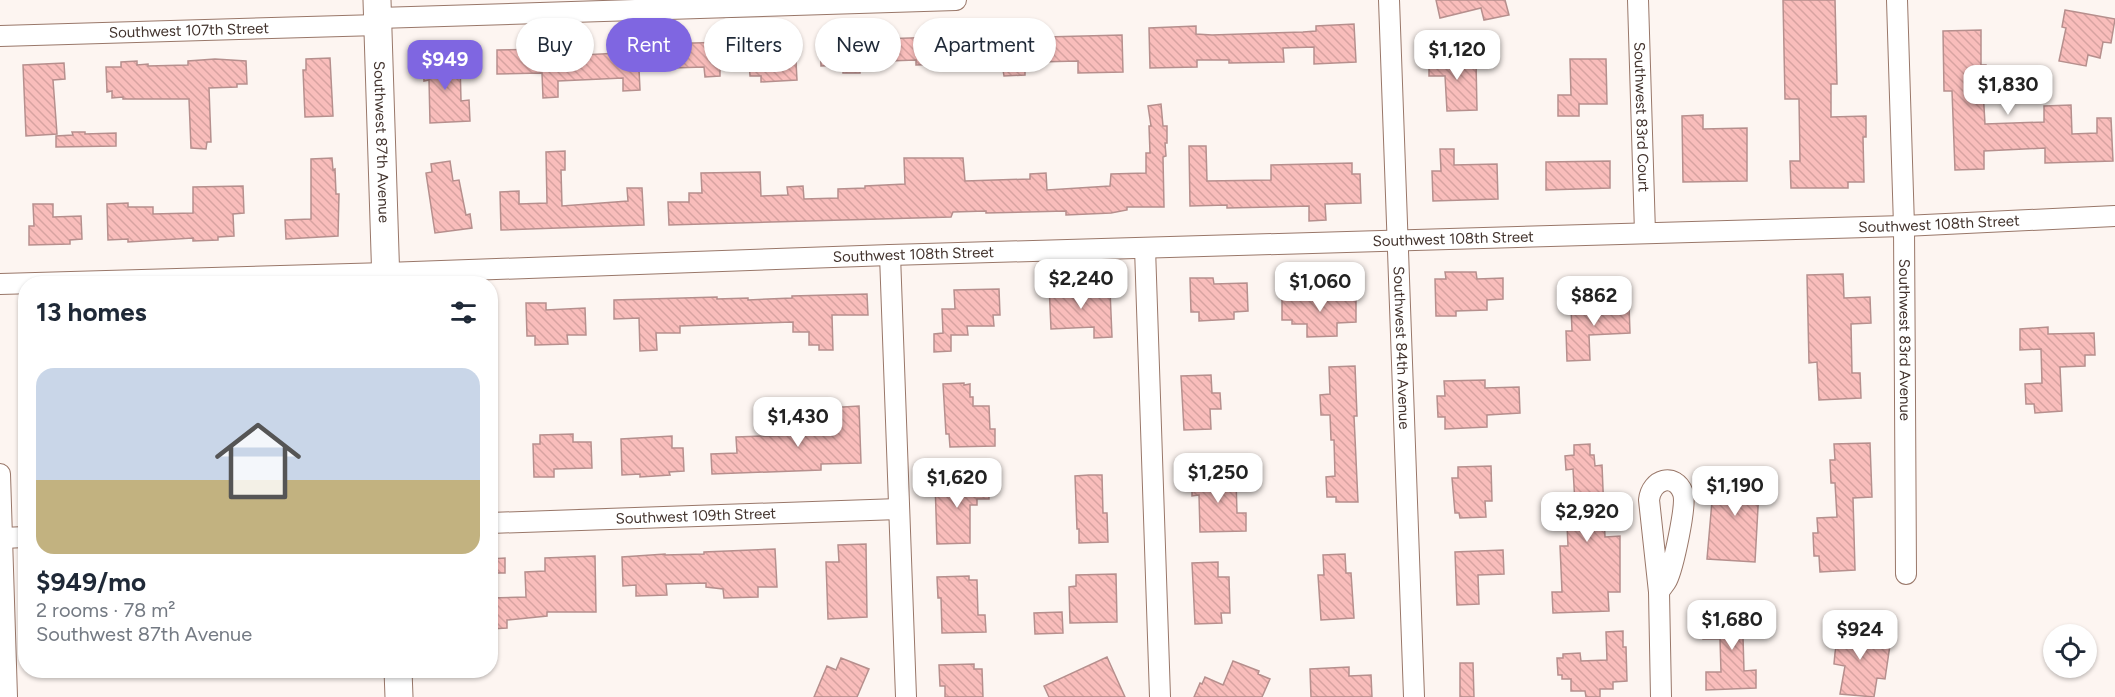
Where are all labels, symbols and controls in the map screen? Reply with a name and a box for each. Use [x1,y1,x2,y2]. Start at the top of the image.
chip: Buy [516,18,594,72]
chip: Rent [606,18,692,72]
chip: Filters [704,18,803,72]
chip: New [815,18,901,72]
chip: Apartment [913,18,1056,72]
street label: Southwest 107th Street [109,19,270,42]
pin: $1,120 [1408,30,1506,81]
text: $1,120 [1428,37,1486,61]
pin: $949 [409,40,481,91]
street label: Southwest 83rd Court [1630,42,1653,193]
text: $949 [422,47,468,71]
street label: Southwest 87th Avenue [370,61,393,223]
pin: $1,830 [1959,65,2057,116]
text: $1,830 [1978,72,2038,96]
street label: Southwest 108th Street [1858,212,2020,236]
street label: Southwest 108th Street [1372,228,1534,250]
street label: Southwest 108th Street [833,243,995,266]
pin: $2,240 [1032,259,1130,310]
street label: Southwest 83rd Avenue [1895,259,1914,421]
pin: $1,060 [1271,262,1369,313]
text: $2,240 [1049,266,1114,290]
street label: Southwest 84th Avenue [1390,266,1413,430]
text: $1,060 [1289,269,1351,293]
pin: $862 [1558,276,1630,327]
text: $862 [1571,283,1617,307]
text: 13 homes [36,296,147,328]
icon: filters [447,296,480,329]
pin: $1,430 [749,397,847,448]
text: $1,430 [767,404,829,428]
icon: home [204,407,312,515]
pin: $1,250 [1169,453,1267,504]
pin: $1,620 [908,458,1006,509]
text: $1,250 [1188,460,1248,484]
text: $1,620 [927,465,987,489]
pin: $1,190 [1686,466,1784,517]
text: $1,190 [1706,473,1764,497]
pin: $2,920 [1538,492,1636,543]
text: $2,920 [1555,499,1619,523]
street label: Southwest 109th Street [615,504,777,528]
text: $949/mo [36,566,146,598]
text: 2 rooms · 78 m² [36,598,176,622]
pin: $1,680 [1683,600,1781,651]
text: $1,680 [1701,607,1763,631]
pin: $924 [1824,610,1896,661]
text: $924 [1837,617,1883,641]
text: Southwest 87th Avenue [36,622,252,646]
map controls [2043,624,2097,678]
button: locate [2043,624,2097,678]

